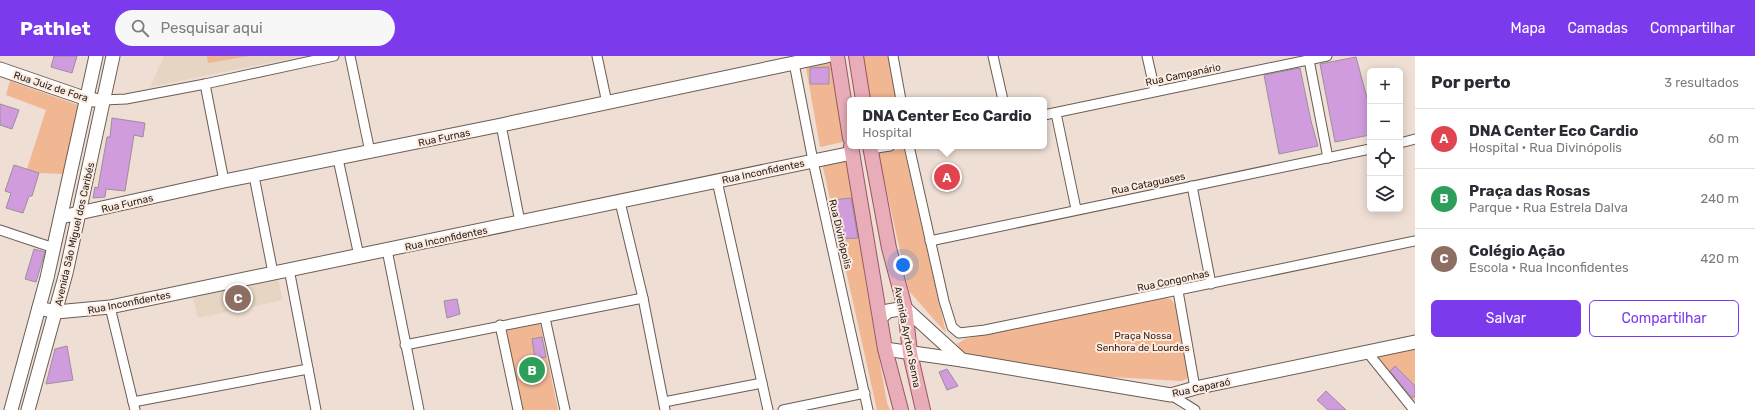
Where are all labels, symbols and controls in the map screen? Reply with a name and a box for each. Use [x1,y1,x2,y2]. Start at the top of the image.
search box [115,10,395,46]
text: Pathlet [20,17,91,40]
icon: search [129,17,151,39]
text: Pesquisar aqui [161,19,263,37]
text: Mapa [1511,20,1546,37]
text: Camadas [1568,20,1628,37]
text: Compartilhar [1650,20,1735,37]
street label: Rua Campanário [1144,61,1222,89]
map controls [1367,68,1403,212]
button: + [1367,68,1403,104]
street label: Rua Juiz de Fora [12,69,89,105]
text: Por perto [1431,72,1511,92]
text: 3 resultados [1664,75,1739,90]
popup [847,97,1047,149]
button: − [1367,104,1403,140]
text: DNA Center Eco Cardio [862,107,1032,125]
text: DNA Center Eco Cardio [1469,122,1639,140]
text: Hospital [862,125,912,140]
street label: Rua Furnas [417,127,471,149]
text: A [1439,131,1449,146]
text: 60 m [1708,131,1739,146]
button: locate [1367,140,1403,176]
text: Hospital · Rua Divinópolis [1469,140,1622,155]
street label: Rua Inconfidentes [721,157,806,187]
street label: Avenida São Miguel dos Caribés [53,161,97,307]
pin: A [934,162,960,192]
street label: Rua Cataguases [1110,170,1186,198]
button: layers [1367,176,1403,212]
text: Praça das Rosas [1469,182,1590,200]
text: B [1439,191,1449,206]
text: 240 m [1700,191,1739,206]
street label: Rua Furnas [100,192,154,216]
street label: Rua Divinópolis [826,198,854,270]
text: Parque · Rua Estrela Dalva [1469,200,1628,215]
street label: Rua Inconfidentes [404,224,489,254]
text: Colégio Ação [1469,242,1565,260]
text: C [1439,251,1449,266]
text: 420 m [1700,251,1739,266]
your location [893,255,913,275]
text: Escola · Rua Inconfidentes [1469,260,1629,275]
street label: Rua Congonhas [1136,267,1210,294]
pin: C [225,283,251,313]
street label: Avenida Ayrton Senna [891,286,923,389]
street label: Rua Inconfidentes [87,289,172,317]
button: Salvar [1431,300,1581,337]
button: Compartilhar [1589,300,1739,337]
park label: Praça Nossa Senhora de Lourdes [1096,330,1190,354]
pin: B [519,355,545,385]
street label: Rua Caparaó [1171,376,1232,400]

